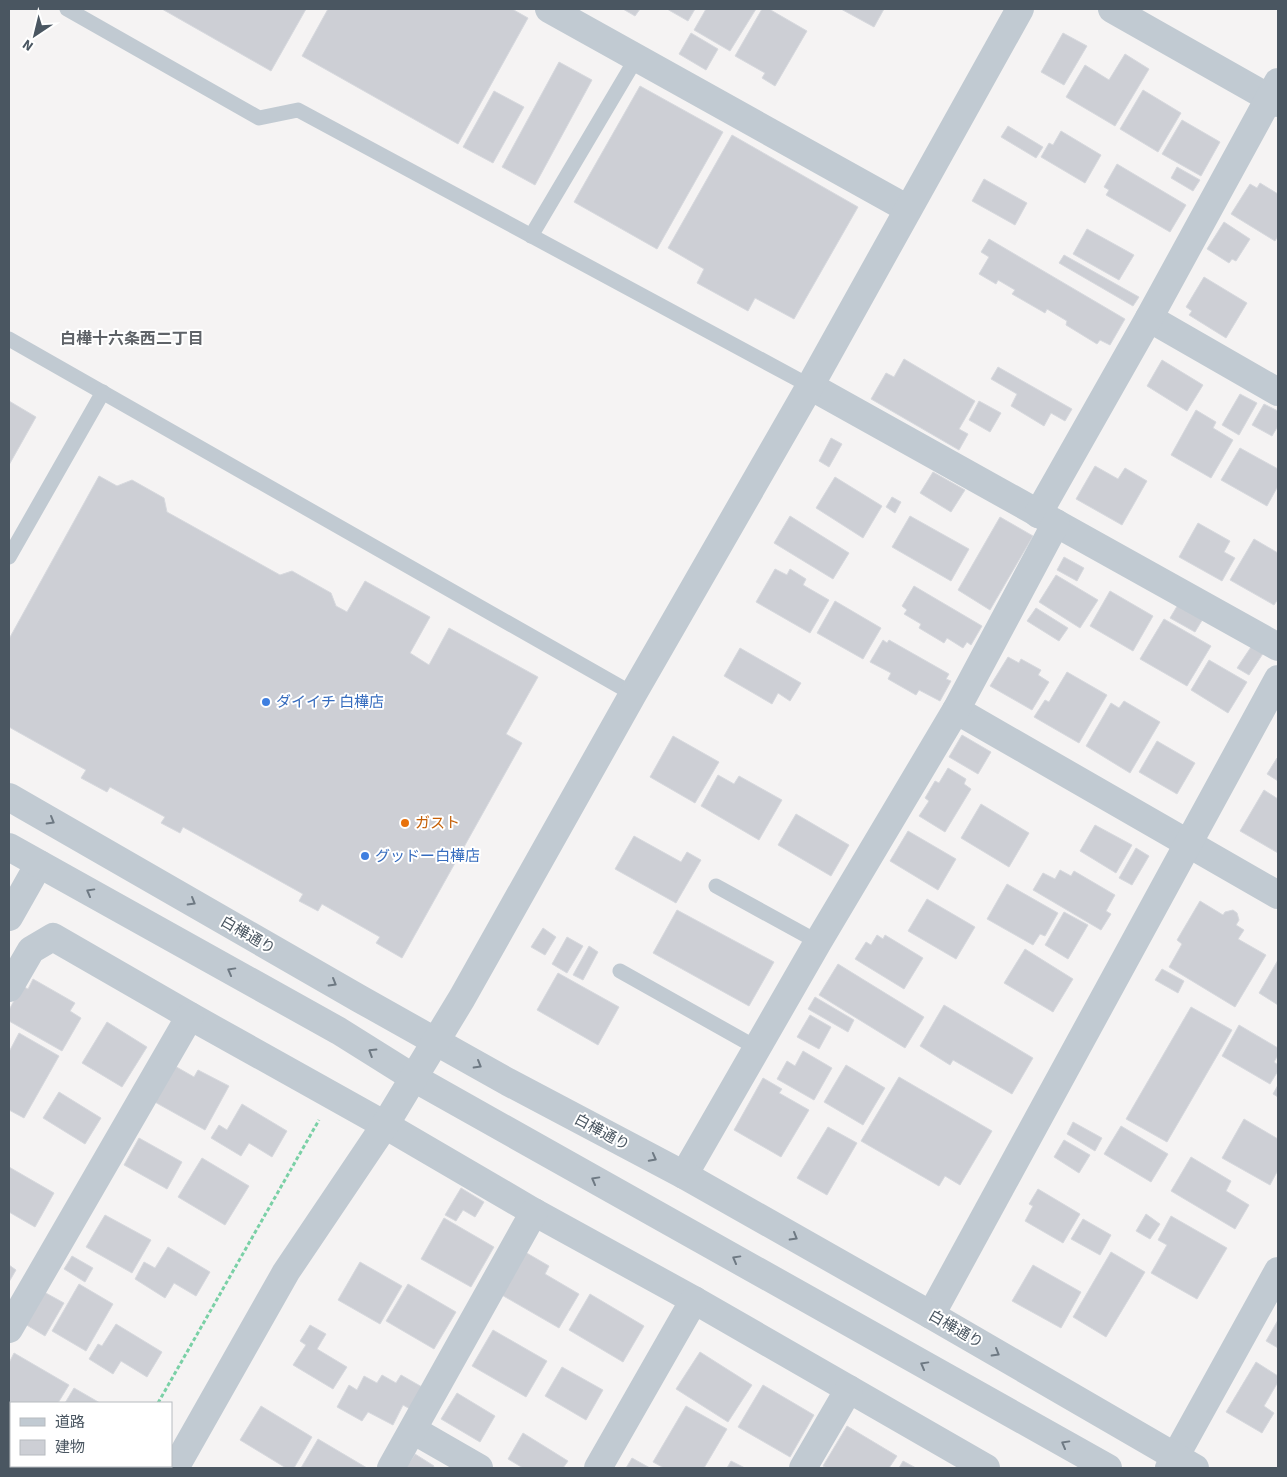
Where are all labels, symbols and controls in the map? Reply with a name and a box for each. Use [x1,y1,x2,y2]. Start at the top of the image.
north arrow [10,10,60,60]
text: N [19,34,38,56]
district label: 白樺十六条西二丁目 [60,328,204,350]
place label: ダイイチ 白樺店 [276,692,384,713]
marker: ダイイチ 白樺店 [260,696,272,708]
place label: ガスト [415,813,460,834]
one-way arrow [46,815,55,825]
marker: ガスト [399,817,411,829]
place label: グッドー白樺店 [375,846,480,867]
marker: グッドー白樺店 [359,850,371,862]
one-way arrow [86,888,95,898]
one-way arrow [186,896,195,906]
street label: 白樺通り [217,911,279,960]
one-way arrow [228,968,237,978]
one-way arrow [327,977,336,987]
one-way arrow [369,1049,378,1058]
one-way arrow [473,1059,482,1069]
street label: 白樺通り [570,1109,633,1156]
one-way arrow [647,1152,656,1162]
one-way arrow [591,1176,600,1186]
one-way arrow [789,1231,798,1241]
one-way arrow [733,1256,742,1266]
street label: 白樺通り [925,1305,987,1354]
one-way arrow [991,1347,1000,1357]
one-way arrow [920,1361,929,1371]
legend [10,1402,172,1467]
text: 道路 [55,1412,85,1433]
text: 建物 [55,1437,85,1458]
one-way arrow [1062,1441,1071,1451]

